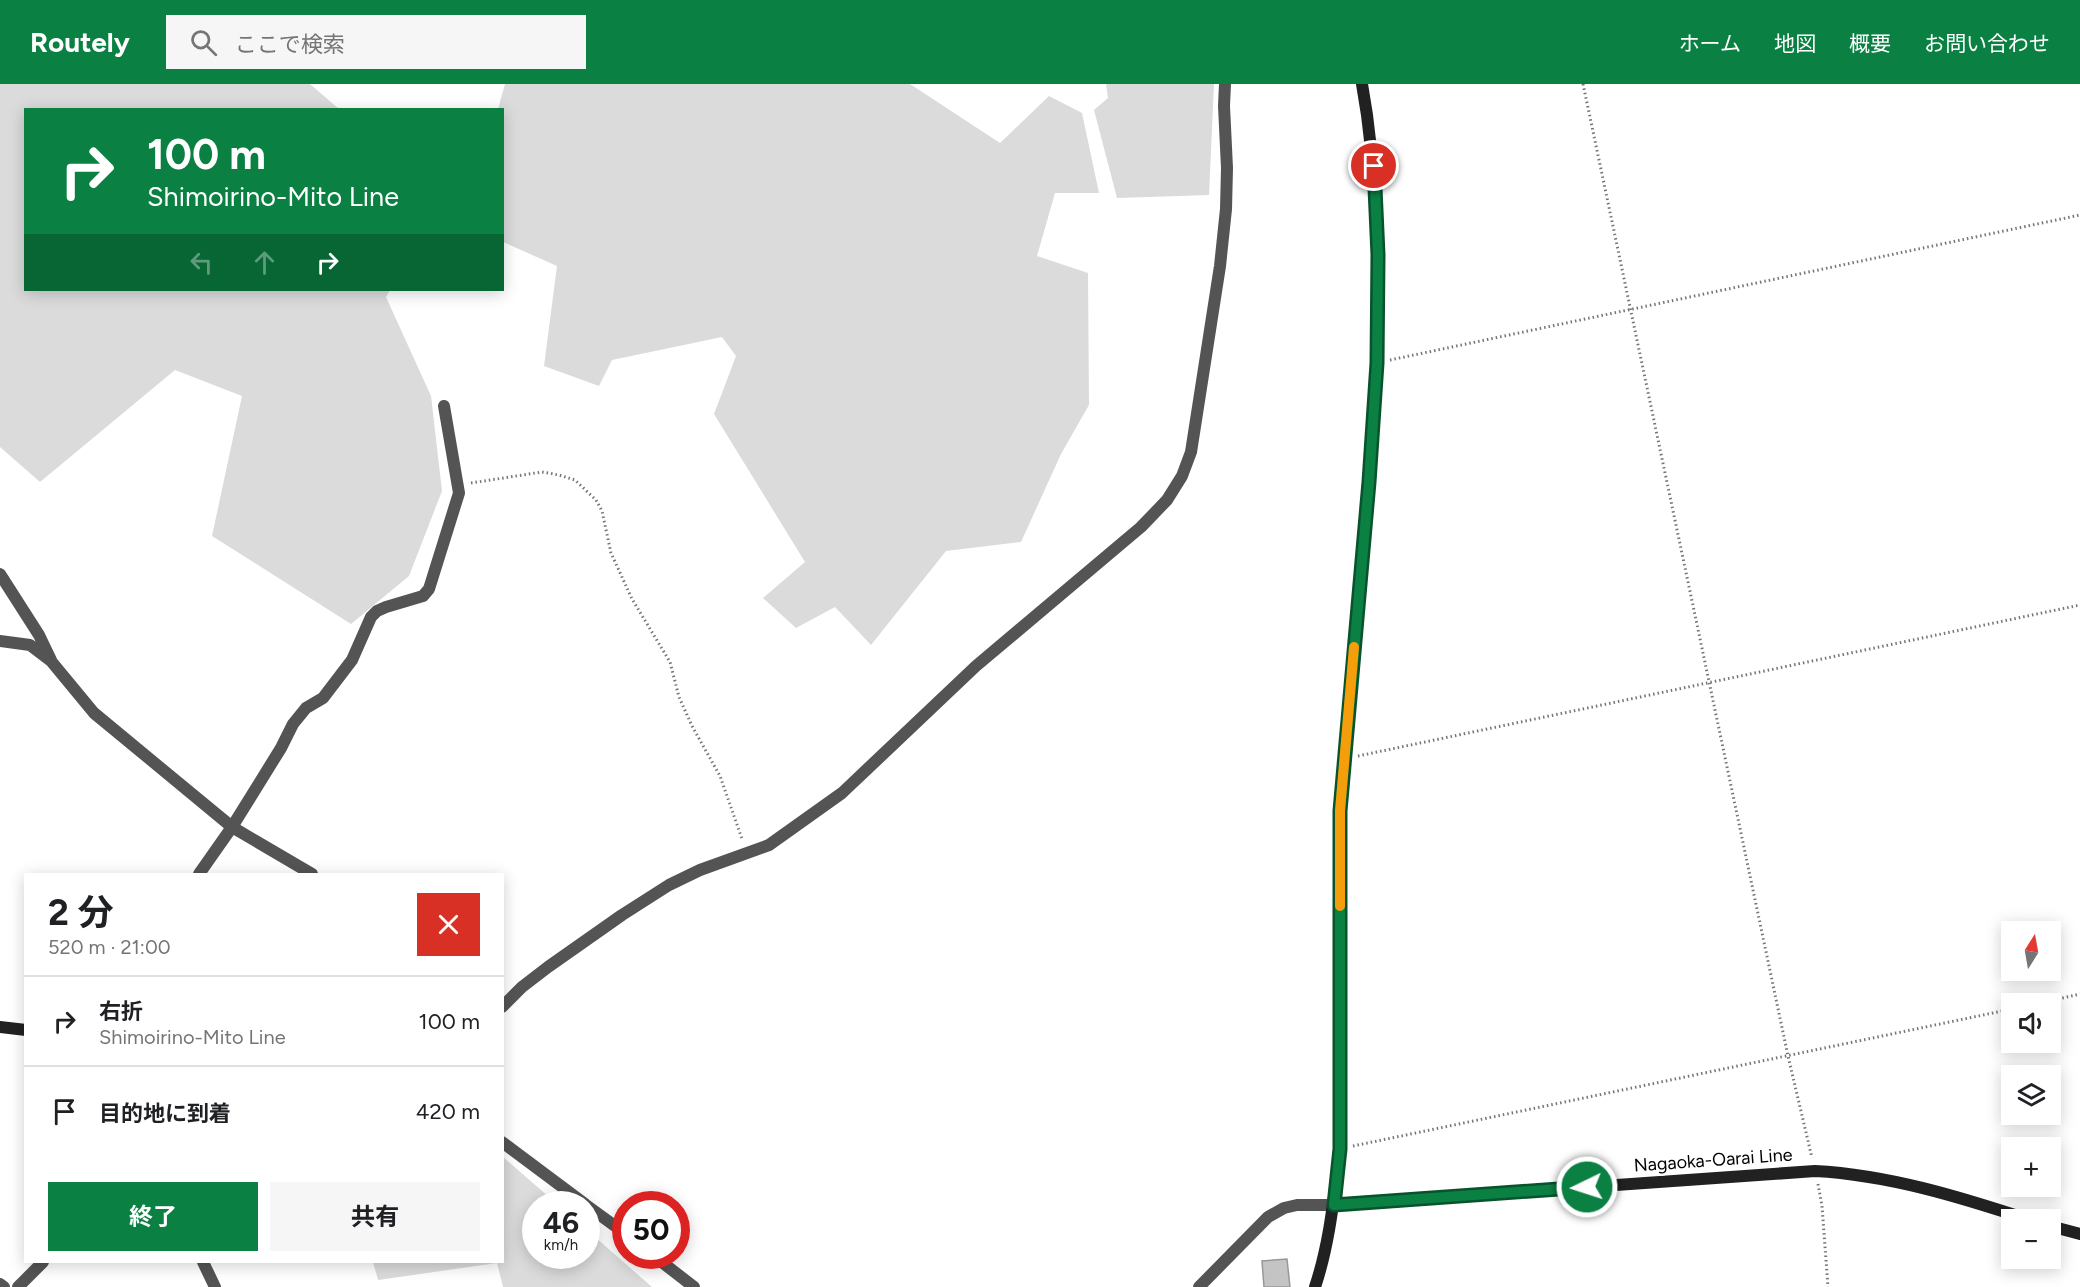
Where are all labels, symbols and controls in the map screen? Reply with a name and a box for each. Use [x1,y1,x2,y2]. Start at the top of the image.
search box [166,15,586,69]
text: Routely [30,25,130,59]
icon: search [187,26,220,59]
text: ここで検索 [235,31,345,58]
text: ホーム [1679,31,1741,56]
text: 地図 [1774,31,1816,56]
text: 概要 [1849,31,1891,56]
text: お問い合わせ [1924,31,2050,56]
text: 100 m [147,129,266,180]
icon: right [48,132,126,210]
pin [1348,140,1399,191]
icon: arrive [1357,149,1390,182]
text: Shimoirino-Mito Line [147,180,399,213]
icon: left [185,246,218,279]
icon: ahead [248,246,281,279]
icon: right [311,246,344,279]
text: 2 分 [48,891,113,934]
button: close [417,893,480,956]
north arrow [2001,921,2061,981]
map controls [2001,921,2061,1269]
text: 520 m · 21:00 [48,935,171,959]
button: sound [2001,993,2061,1053]
text: 右折 [99,998,143,1025]
icon: right [48,1005,81,1038]
text: 100 m [419,1008,480,1035]
text: Shimoirino-Mito Line [99,1025,286,1049]
button: layers [2001,1065,2061,1125]
icon: arrive [48,1095,81,1128]
text: 420 m [416,1098,480,1125]
text: 目的地に到着 [99,1100,231,1127]
button: + [2001,1137,2061,1197]
street label: Nagaoka-Oarai Line [1633,1143,1793,1177]
position arrow [1555,1155,1619,1219]
button: 終了 [48,1182,258,1251]
button: 共有 [270,1182,480,1251]
speed limit sign: 50 [612,1191,690,1269]
text: 46 [543,1204,579,1241]
button: − [2001,1209,2061,1269]
text: km/h [544,1236,578,1254]

